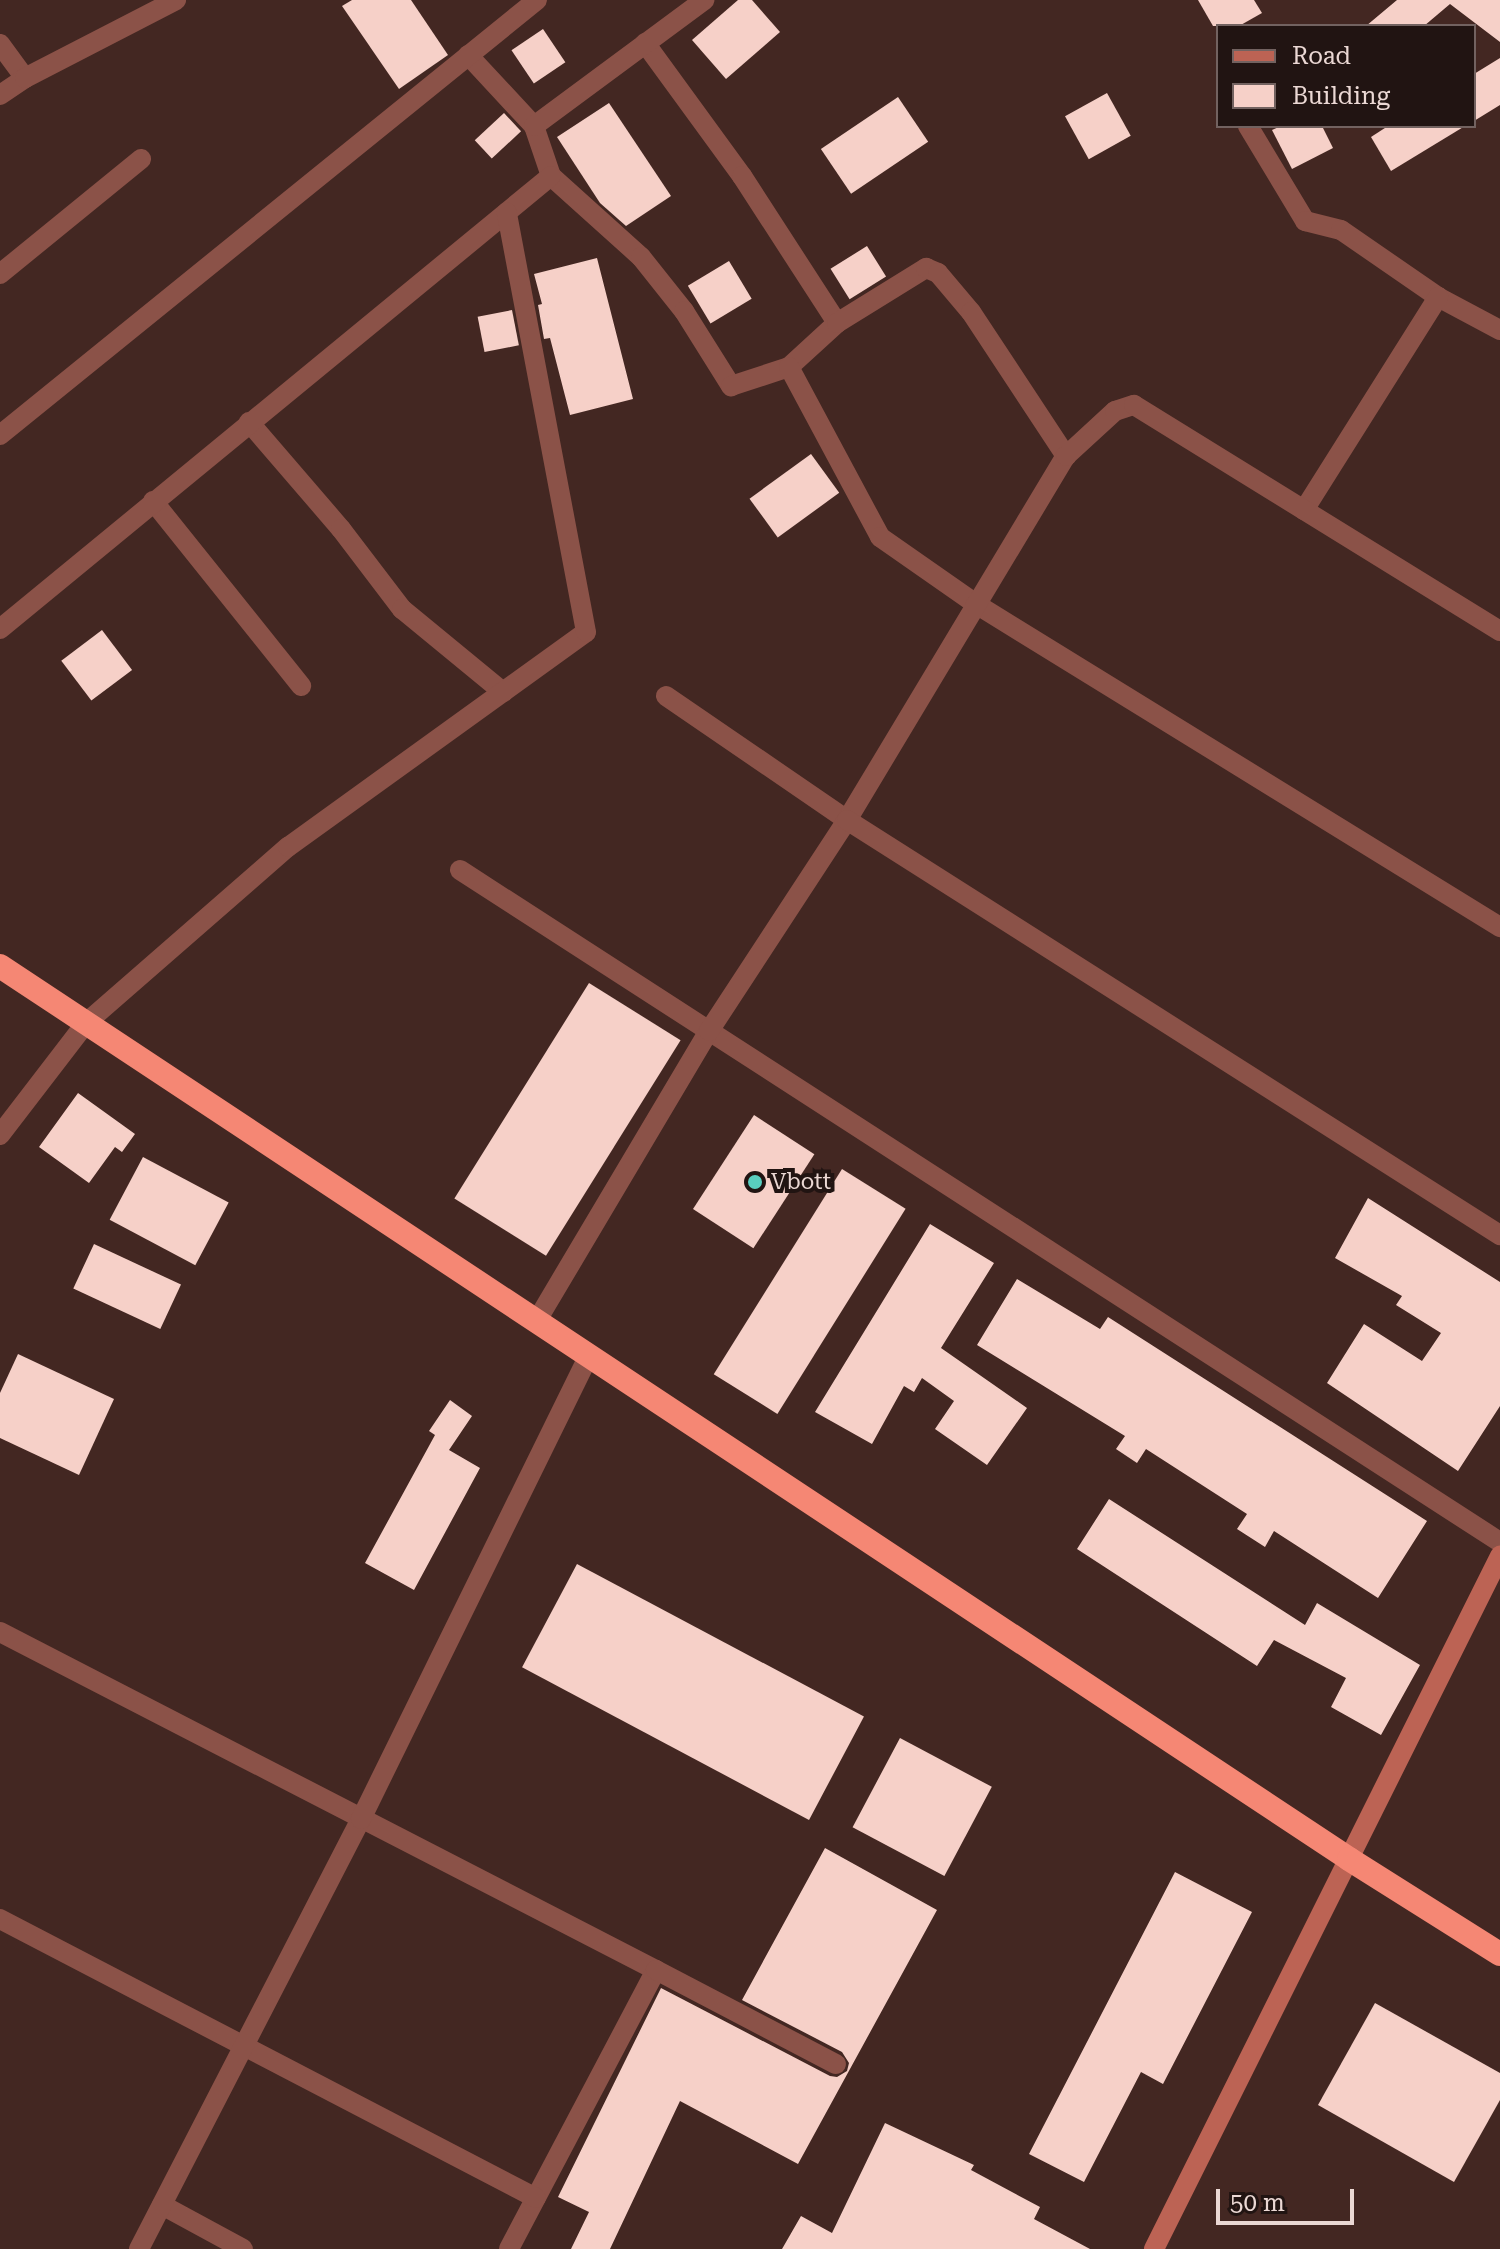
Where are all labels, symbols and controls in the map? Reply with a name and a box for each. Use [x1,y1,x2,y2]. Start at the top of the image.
legend [1216,24,1476,128]
text: Road [1292,42,1351,70]
text: Building [1292,82,1390,110]
place label: Vbott [771,1169,831,1195]
marker: Vbott [746,1173,764,1191]
scale bar [1220,2173,1358,2223]
text: 50 m [1230,2189,1285,2217]

